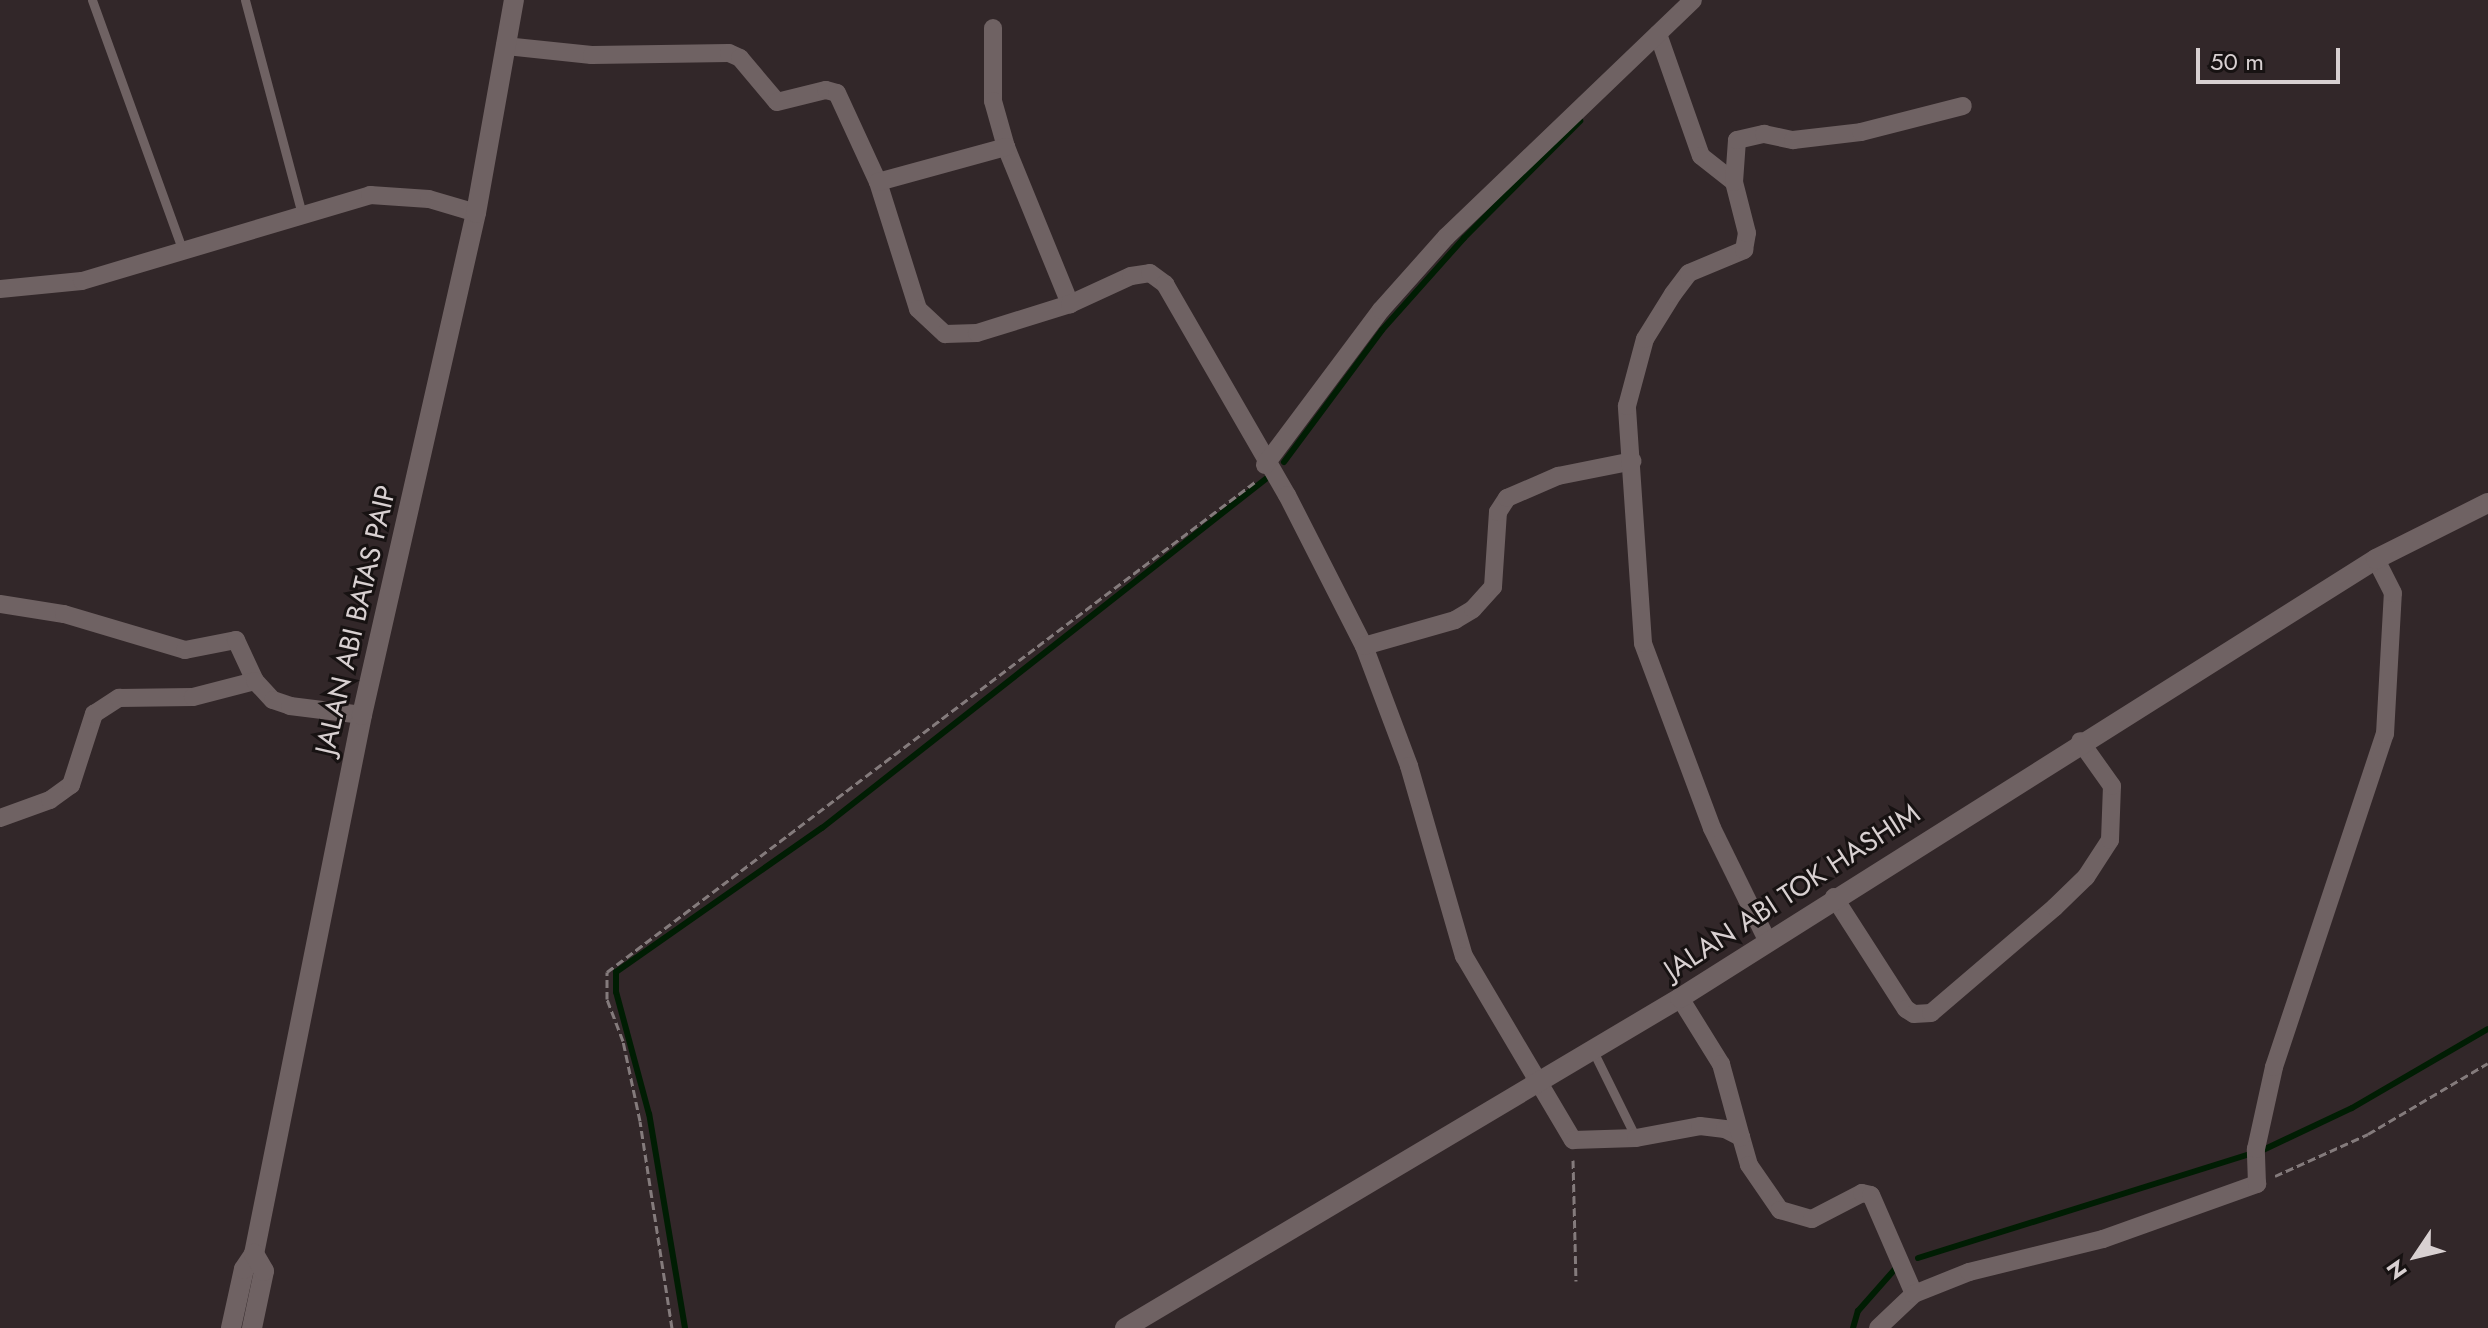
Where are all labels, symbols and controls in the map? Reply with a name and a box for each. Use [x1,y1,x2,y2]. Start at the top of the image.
scale bar [2200,32,2344,82]
text: 50 m [2210,44,2264,79]
street label: JALAN ABI BATAS PAIP [309,482,403,758]
street label: JALAN ABI TOK HASHIM [1658,797,1926,987]
north arrow [2376,1216,2456,1296]
text: N [2378,1253,2414,1286]

